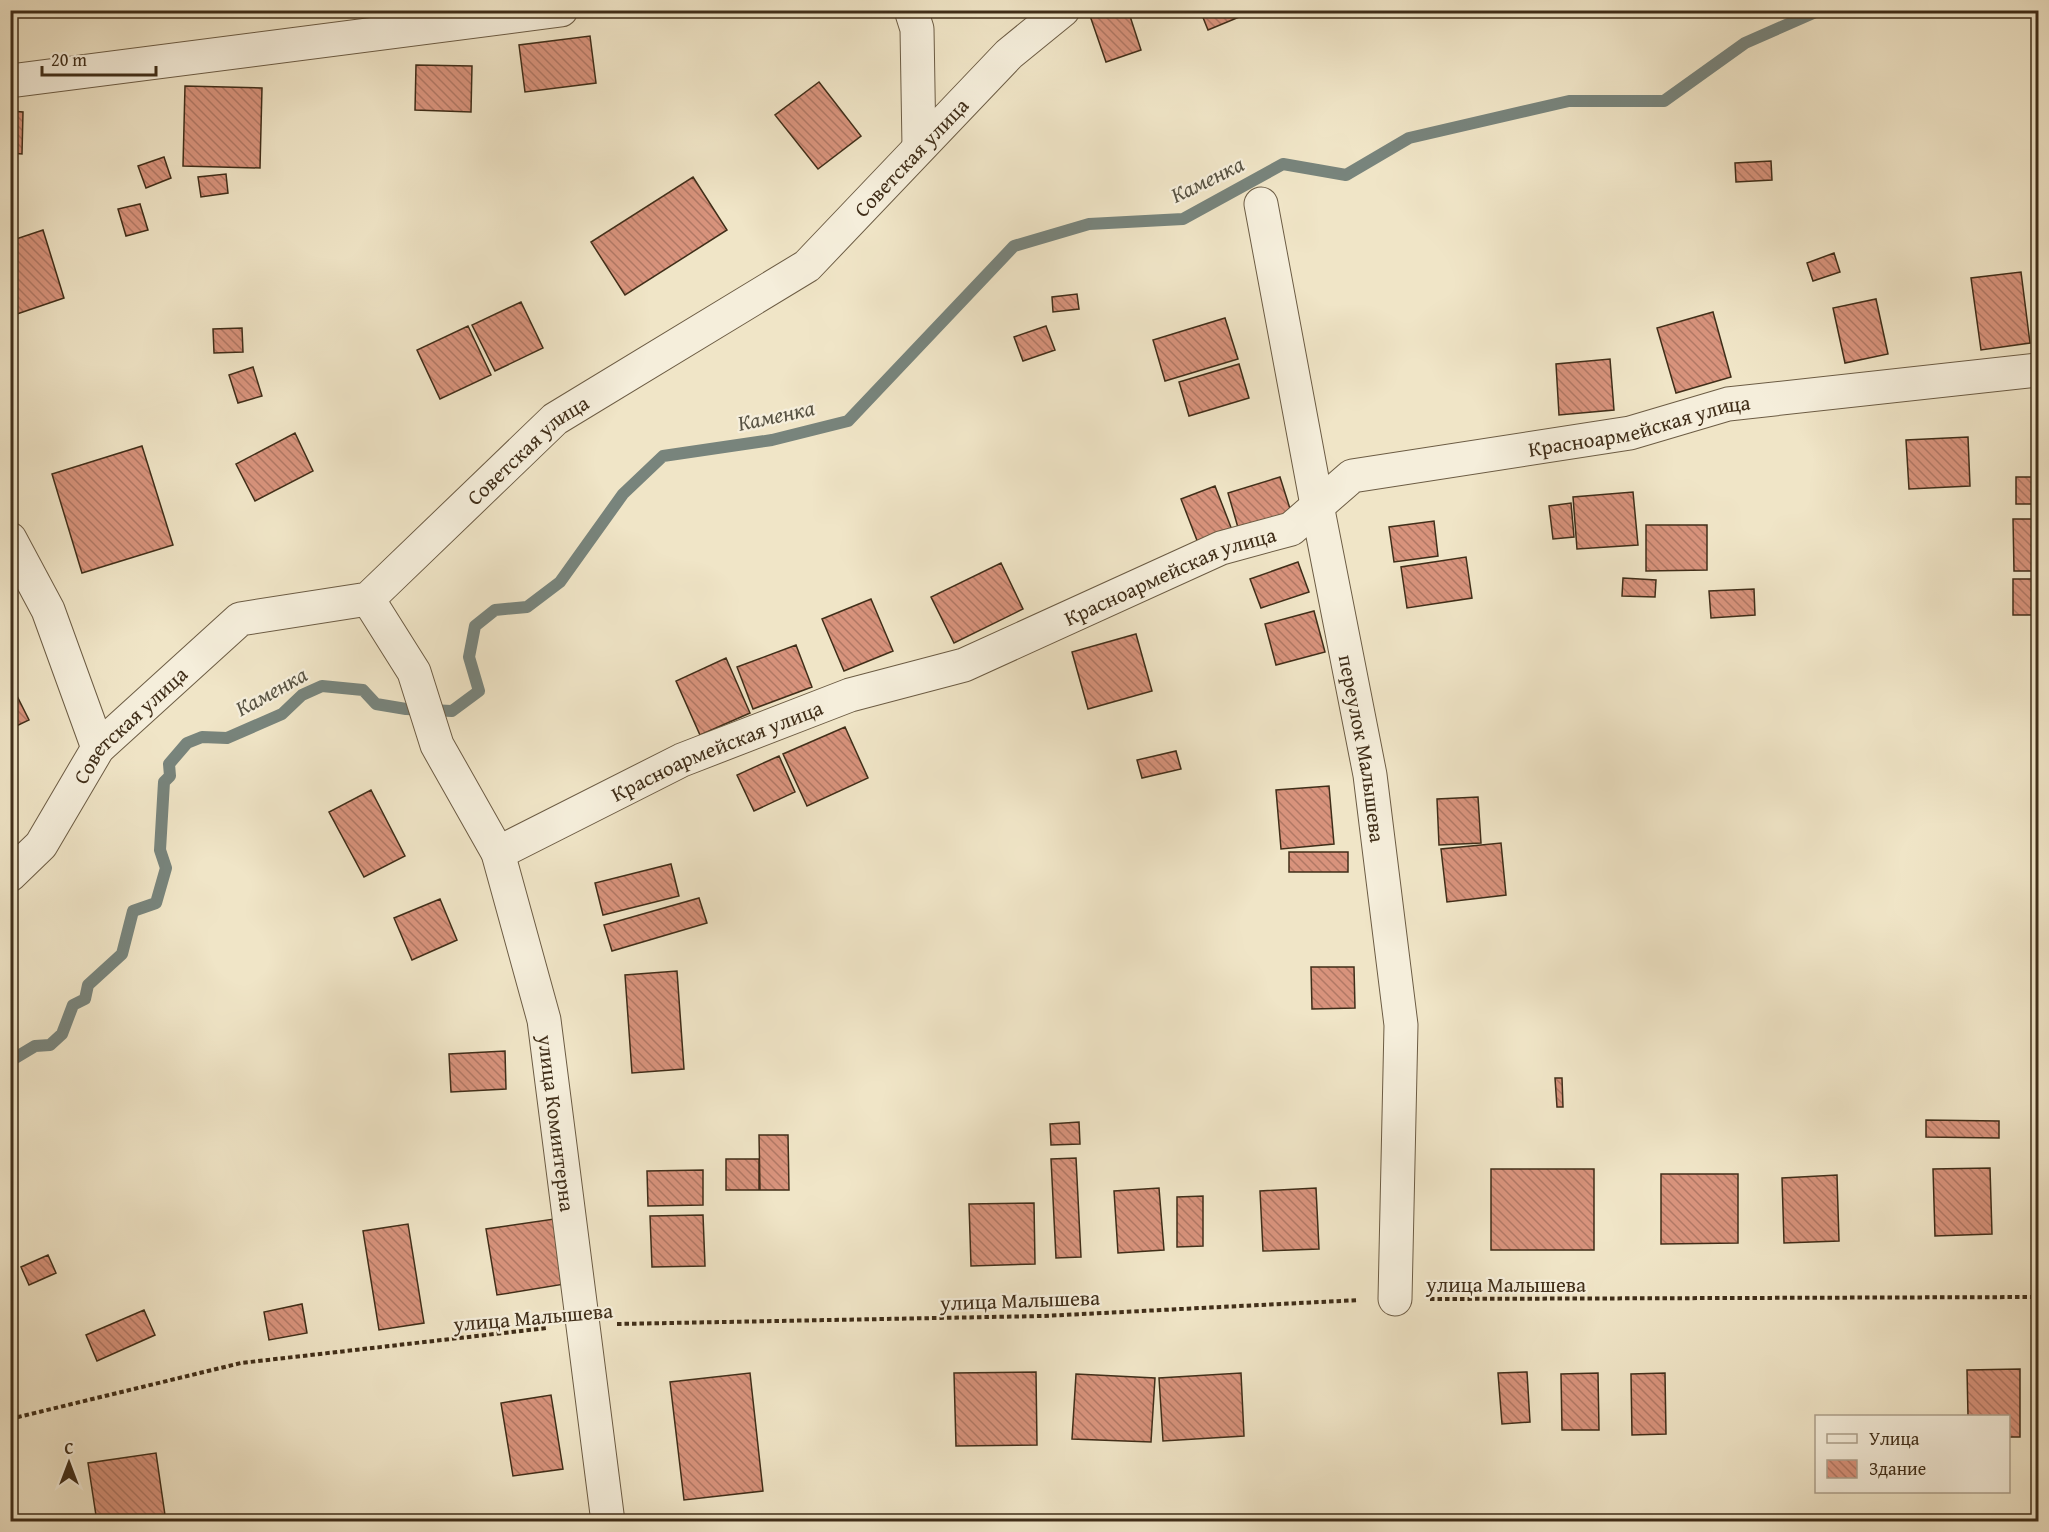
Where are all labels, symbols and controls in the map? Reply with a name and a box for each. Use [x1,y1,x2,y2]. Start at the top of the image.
scale bar [42,39,156,77]
text: 20 m [51,46,87,73]
street label: Советская улица [846,90,975,224]
water label: Каменка [1165,148,1249,210]
street label: Красноармейская улица [1526,386,1752,464]
street label: Советская улица [459,387,594,512]
water label: Каменка [735,391,817,439]
street label: Красноармейская улица [1059,518,1279,633]
street label: переулок Малышева [1331,652,1394,844]
water label: Каменка [229,658,313,724]
street label: Советская улица [65,659,194,789]
street label: Красноармейская улица [605,692,827,809]
street label: улица Коминтерна [530,1032,584,1213]
street label: улица Малышева [1425,1269,1586,1300]
street label: улица Малышева [938,1282,1101,1318]
street label: улица Малышева [451,1295,614,1340]
legend [1815,1415,2010,1493]
text: Улица [1869,1425,1920,1452]
north arrow [39,1433,99,1493]
text: С [64,1436,74,1460]
text: Здание [1869,1455,1926,1482]

